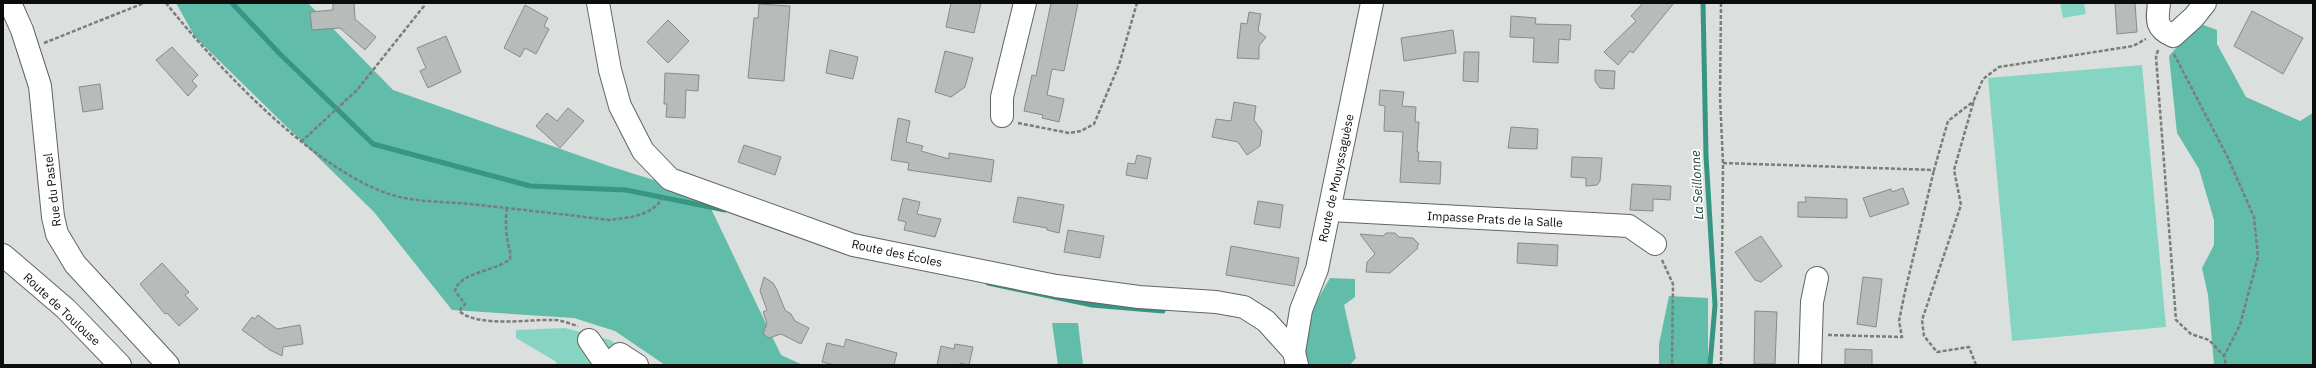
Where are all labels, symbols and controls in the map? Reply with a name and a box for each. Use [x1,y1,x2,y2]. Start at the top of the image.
street label: Route de Mouyssaguèse [1315,112,1357,243]
water label: La Seillonne [1687,149,1707,220]
street label: Rue du Pastel [40,152,64,228]
street label: Impasse Prats de la Salle [1427,208,1564,230]
street label: Route des Écoles [850,236,944,270]
street label: Route de Toulouse [20,269,104,349]

